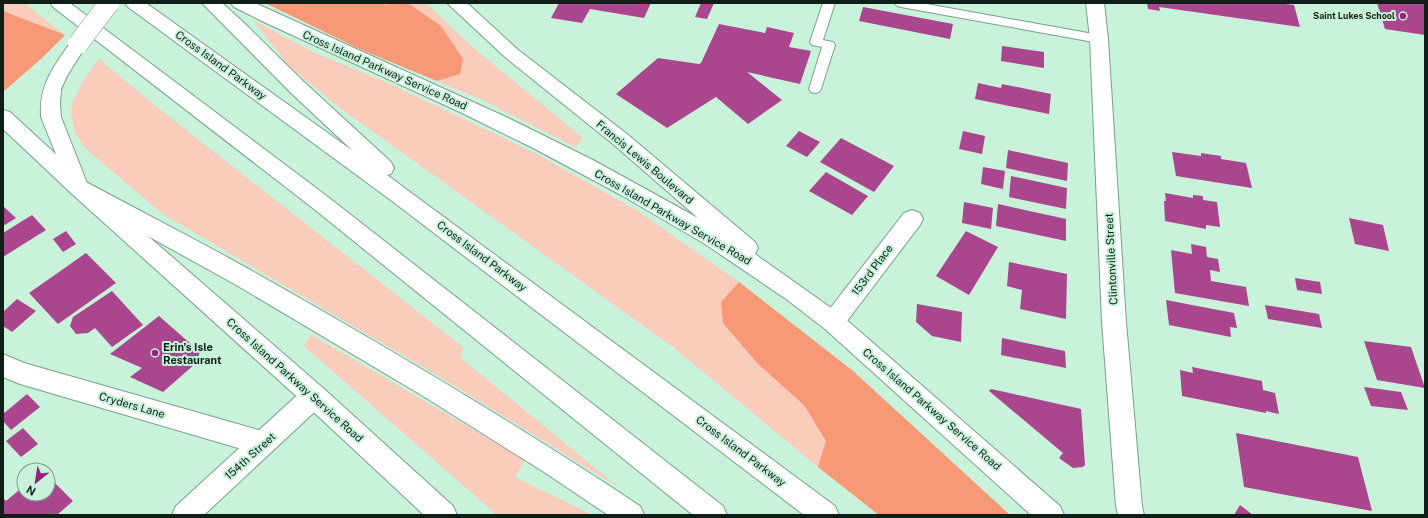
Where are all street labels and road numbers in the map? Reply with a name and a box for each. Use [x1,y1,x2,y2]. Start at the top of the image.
street label: Cross Island Parkway [173,28,269,102]
street label: Cross Island Parkway Service Road [301,28,469,112]
street label: Francis Lewis Boulevard [594,118,696,206]
street label: Cross Island Parkway Service Road [593,167,753,267]
street label: Clintonville Street [1103,213,1119,305]
street label: Cross Island Parkway [435,218,529,294]
street label: 153rd Place [849,242,895,298]
street label: Cross Island Parkway Service Road [224,316,366,444]
street label: Cross Island Parkway Service Road [861,346,1003,472]
street label: Cryders Lane [98,390,166,420]
street label: Cross Island Parkway [694,413,788,489]
street label: 154th Street [222,430,278,482]

